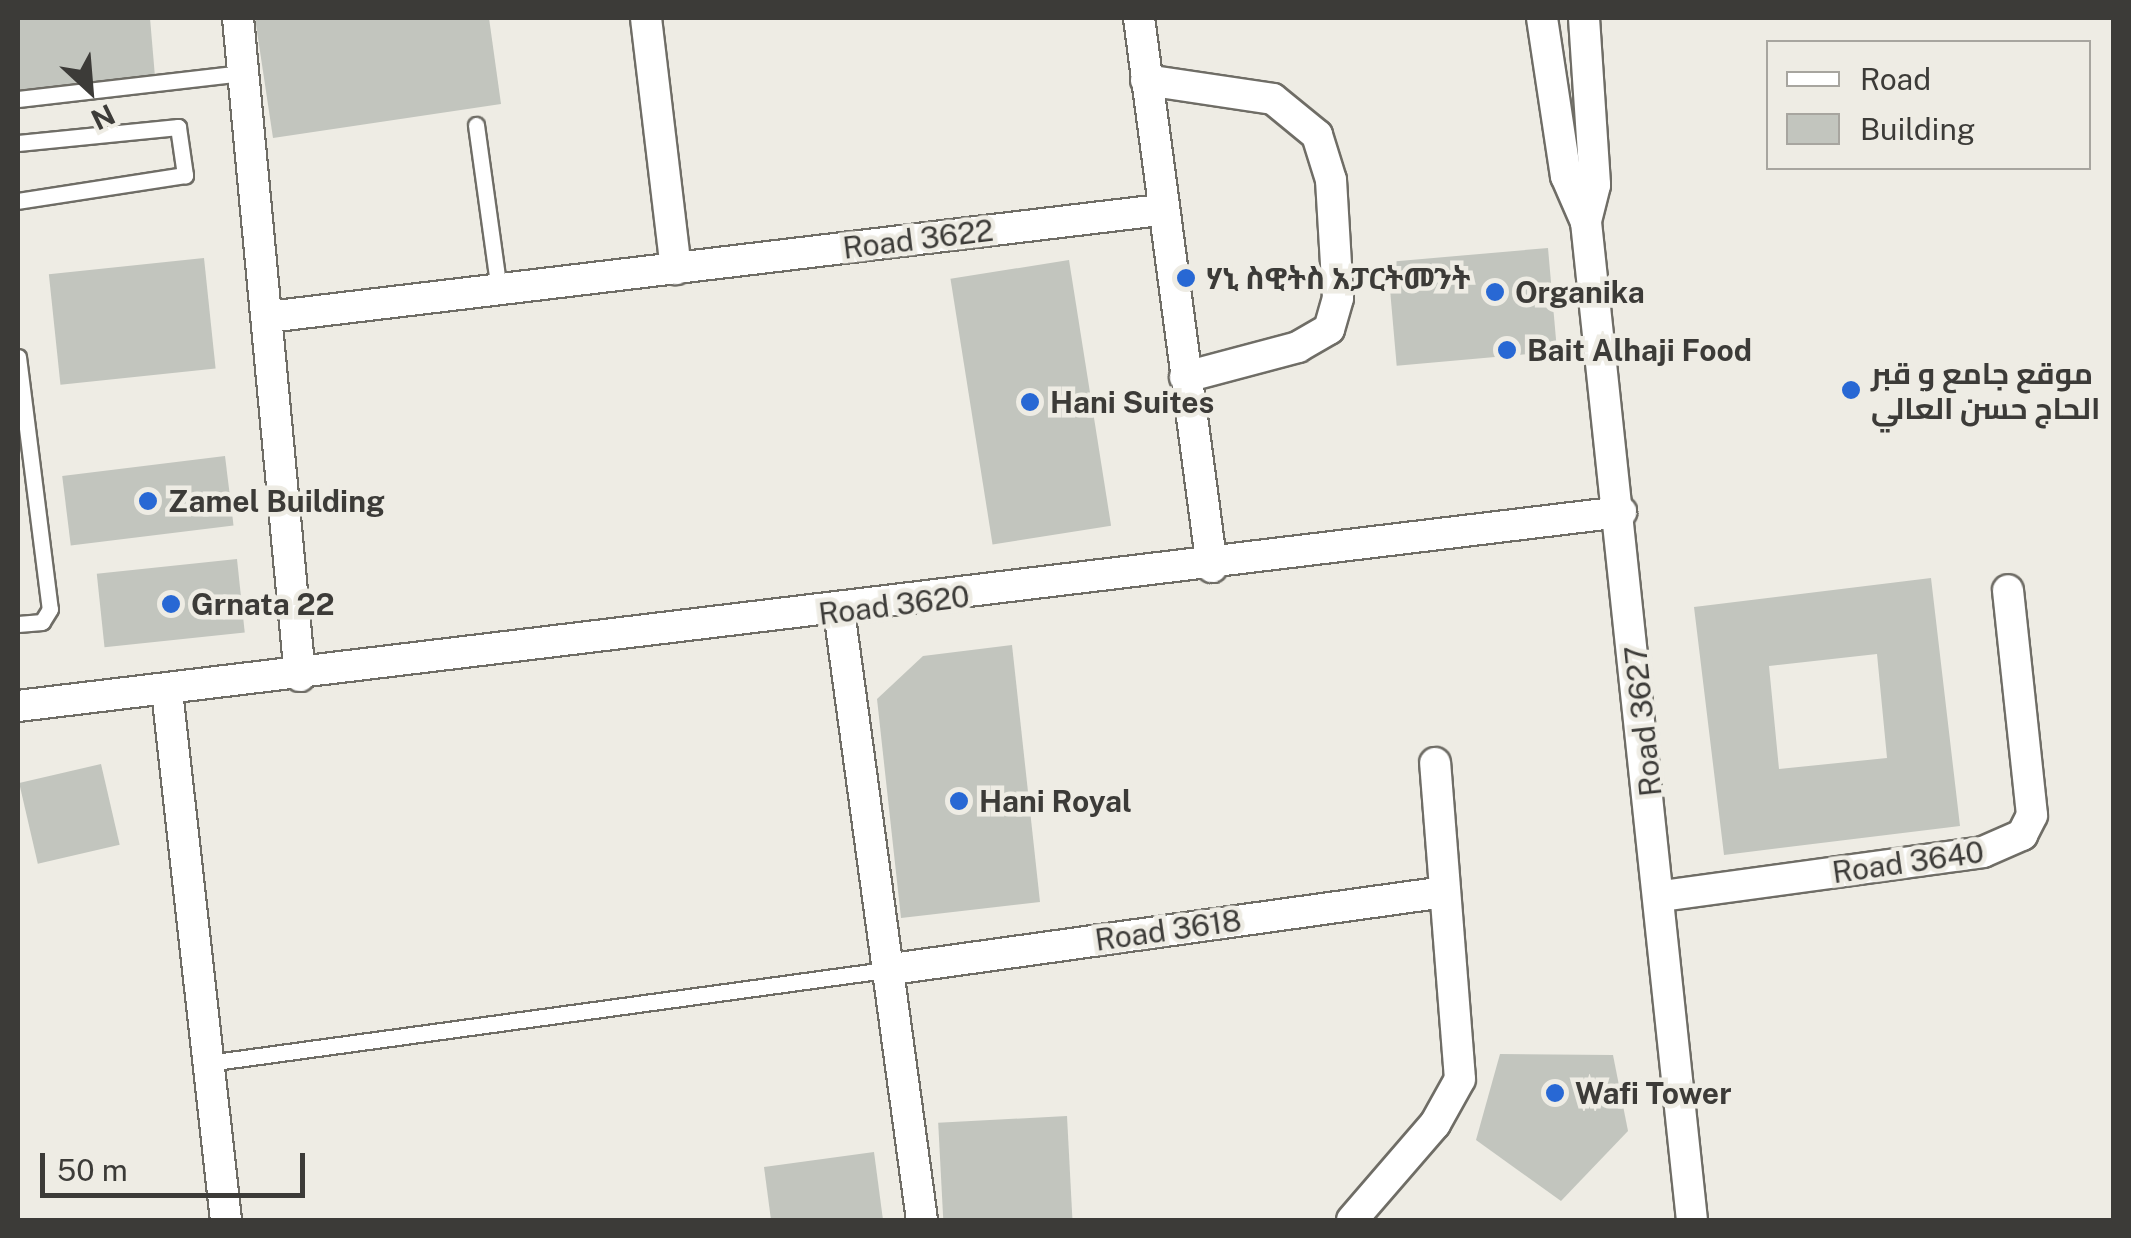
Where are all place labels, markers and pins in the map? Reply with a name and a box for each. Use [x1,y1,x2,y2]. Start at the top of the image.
place label: ሃኒ ስዊትስ አፓርትመንት [1206,260,1470,296]
marker: ሃኒ ስዊትስ አፓርትመንት [1175,267,1197,289]
place label: Organika [1515,274,1645,310]
marker: Organika [1484,281,1506,303]
place label: Bait Alhaji Food [1527,332,1752,368]
marker: Bait Alhaji Food [1496,339,1518,361]
place label: موقع جامع و قبر الحاج حسن العالي [1871,355,2100,426]
marker: موقع جامع و قبر الحاج حسن العالي [1840,379,1862,401]
place label: Hani Suites [1050,384,1214,420]
marker: Hani Suites [1019,391,1041,413]
place label: Zamel Building [168,483,385,519]
marker: Zamel Building [137,490,159,512]
place label: Grnata 22 [191,586,335,622]
marker: Grnata 22 [160,593,182,615]
place label: Hani Royal [979,783,1132,819]
marker: Hani Royal [948,790,970,812]
place label: Wafi Tower [1575,1075,1732,1111]
marker: Wafi Tower [1544,1082,1566,1104]

